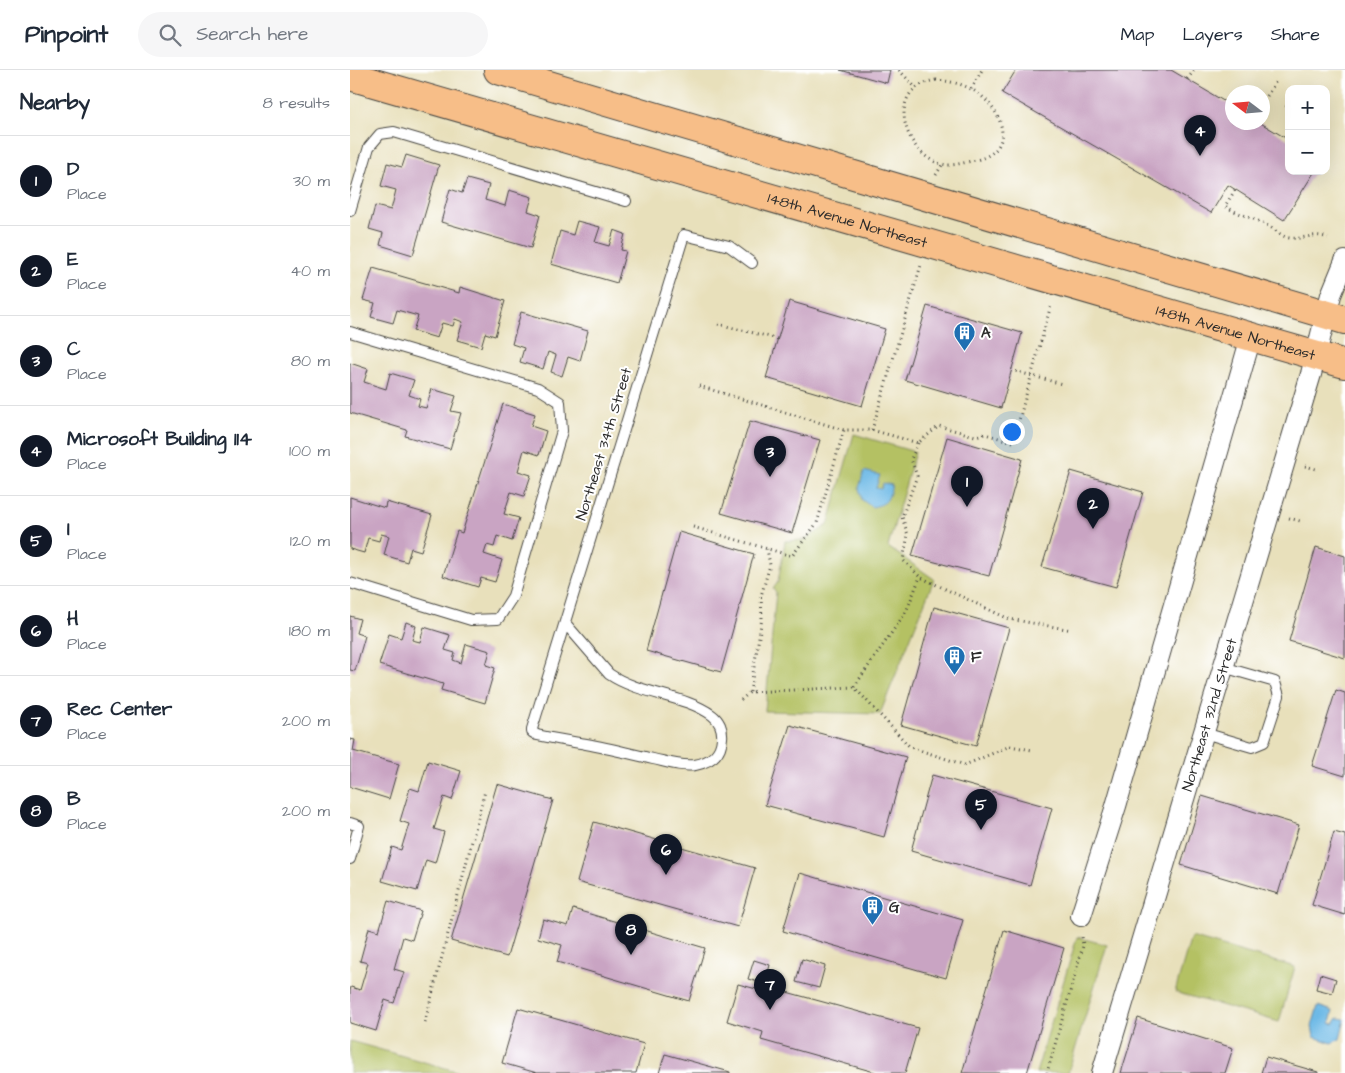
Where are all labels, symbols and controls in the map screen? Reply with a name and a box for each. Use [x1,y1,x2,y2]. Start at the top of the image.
search box [138,12,488,57]
text: Pinpoint [25,18,108,52]
icon: search [156,21,184,49]
text: Search here [196,21,308,48]
text: Map [1120,22,1154,47]
text: Layers [1182,22,1243,47]
text: Share [1271,22,1320,47]
north arrow [1225,85,1270,130]
map controls [1285,85,1330,175]
button: + [1285,85,1330,130]
text: Nearby [20,88,90,117]
text: 8 results [263,92,330,114]
pin: 4 [1184,115,1216,156]
button: − [1285,130,1330,175]
text: D [67,156,79,183]
text: 1 [35,170,37,192]
text: 30 m [293,170,330,192]
text: Place [67,183,107,205]
street label: 148th Avenue Northeast [765,187,930,253]
text: E [67,246,78,273]
text: 2 [31,260,41,282]
text: 40 m [290,260,330,282]
text: Place [67,273,107,295]
street label: 148th Avenue Northeast [1153,299,1318,365]
building icon: A [953,321,977,352]
place label: A [981,323,991,344]
text: C [67,336,80,363]
text: 3 [32,350,40,372]
text: 80 m [291,350,330,372]
text: Place [67,363,107,385]
street label: Northeast 34th Street [571,365,637,523]
your location [999,419,1025,445]
text: Microsoft Building 114 [67,426,252,453]
pin: 3 [754,436,786,477]
text: 4 [31,440,41,462]
text: 100 m [289,440,330,462]
text: Place [67,453,107,475]
pin: 1 [951,466,983,507]
pin: 2 [1077,488,1109,529]
text: I [67,516,70,543]
text: 5 [30,530,42,552]
text: 120 m [290,530,330,552]
text: Place [67,543,107,565]
text: H [67,606,79,633]
text: 6 [31,620,41,642]
text: 180 m [289,620,330,642]
text: Place [67,633,107,655]
street label: Northeast 32nd Street [1176,636,1242,794]
building icon: F [943,645,967,676]
place label: F [971,647,982,668]
text: Rec Center [67,696,172,723]
text: 7 [31,710,41,732]
text: 200 m [282,710,330,732]
text: Place [67,723,107,745]
text: B [67,786,81,813]
pin: 5 [965,789,997,830]
text: 8 [31,800,41,822]
text: 200 m [282,800,330,822]
text: Place [67,813,107,835]
pin: 6 [650,834,682,875]
building icon: G [861,895,885,926]
place label: G [889,897,900,918]
pin: 8 [615,914,647,955]
pin: 7 [754,969,786,1010]

